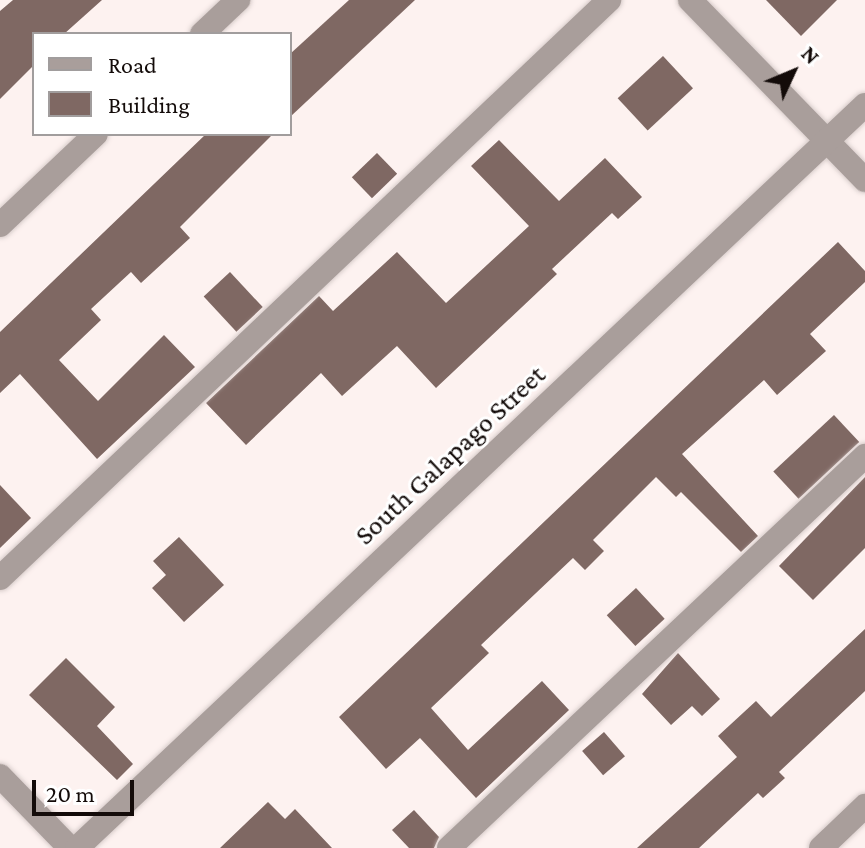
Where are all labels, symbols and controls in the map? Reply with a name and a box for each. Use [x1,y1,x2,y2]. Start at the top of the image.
legend [32,32,292,136]
north arrow [753,32,833,112]
text: N [796,41,825,69]
text: Road [108,51,157,78]
text: Building [108,91,190,118]
street label: South Galapago Street [348,358,552,552]
scale bar [36,764,138,814]
text: 20 m [46,780,95,807]

